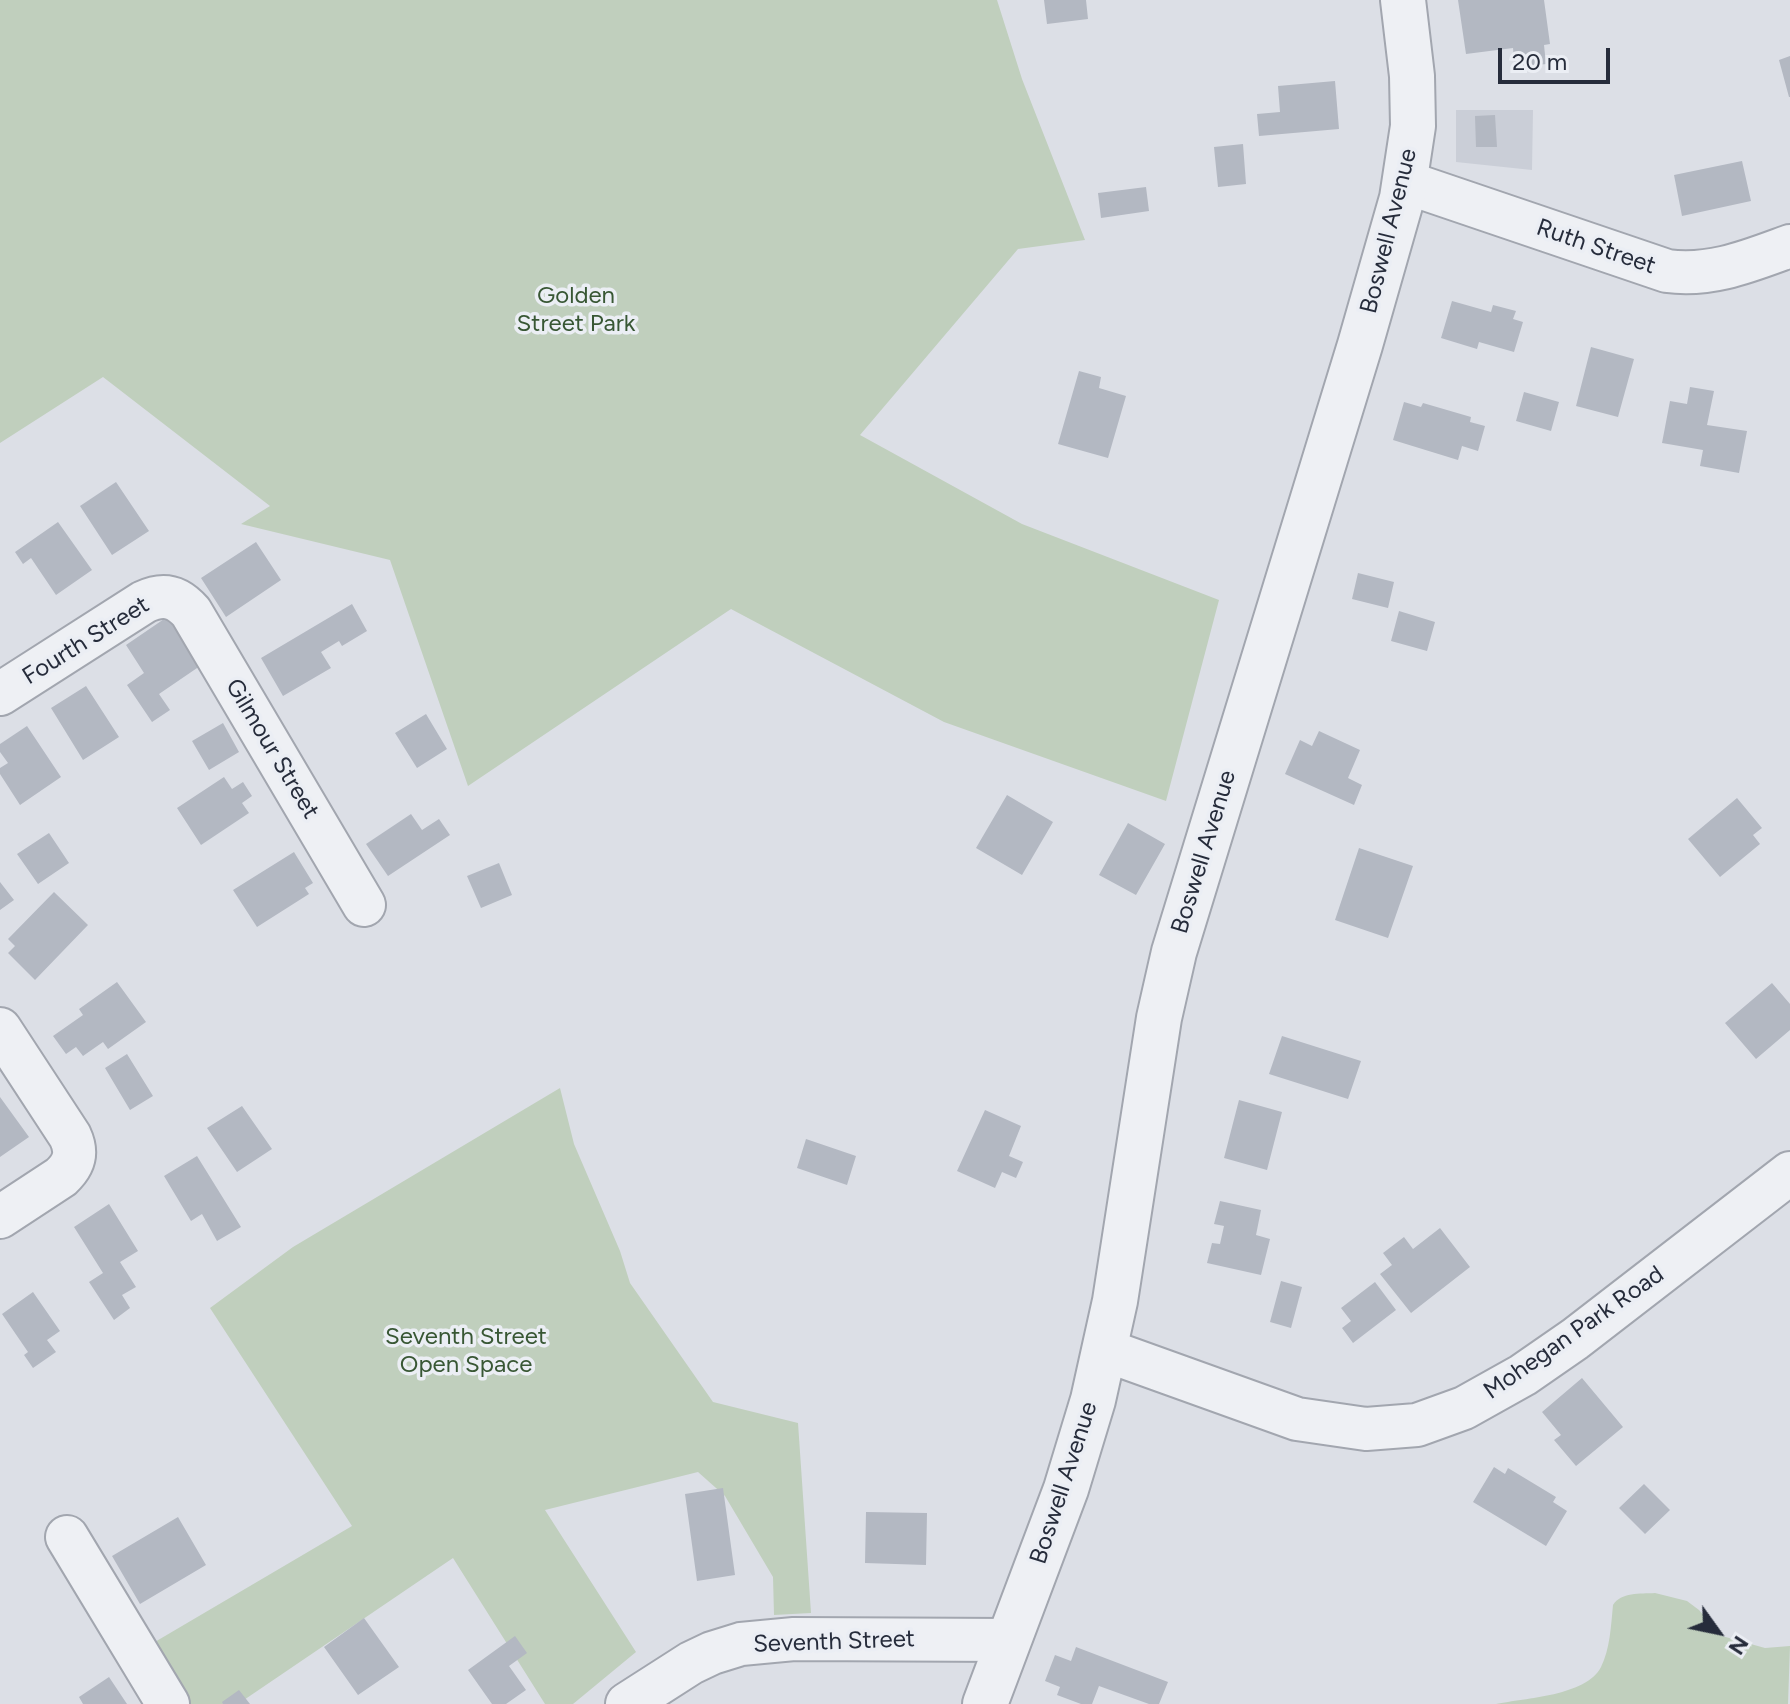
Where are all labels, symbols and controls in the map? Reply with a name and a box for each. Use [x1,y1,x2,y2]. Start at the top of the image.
scale bar [1502,32,1614,82]
text: 20 m [1512,47,1567,76]
street label: Boswell Avenue [1355,145,1423,317]
street label: Ruth Street [1533,213,1659,281]
park label: Golden Street Park [517,282,635,338]
street label: Fourth Street [17,591,155,691]
street label: Gilmour Street [219,674,325,824]
street label: Boswell Avenue [1166,767,1242,937]
street label: Mohegan Park Road [1478,1260,1670,1406]
park label: Seventh Street Open Space [385,1323,547,1379]
street label: Boswell Avenue [1024,1398,1104,1568]
north arrow [1678,1592,1758,1672]
street label: Seventh Street [753,1625,915,1659]
text: N [1723,1631,1755,1660]

